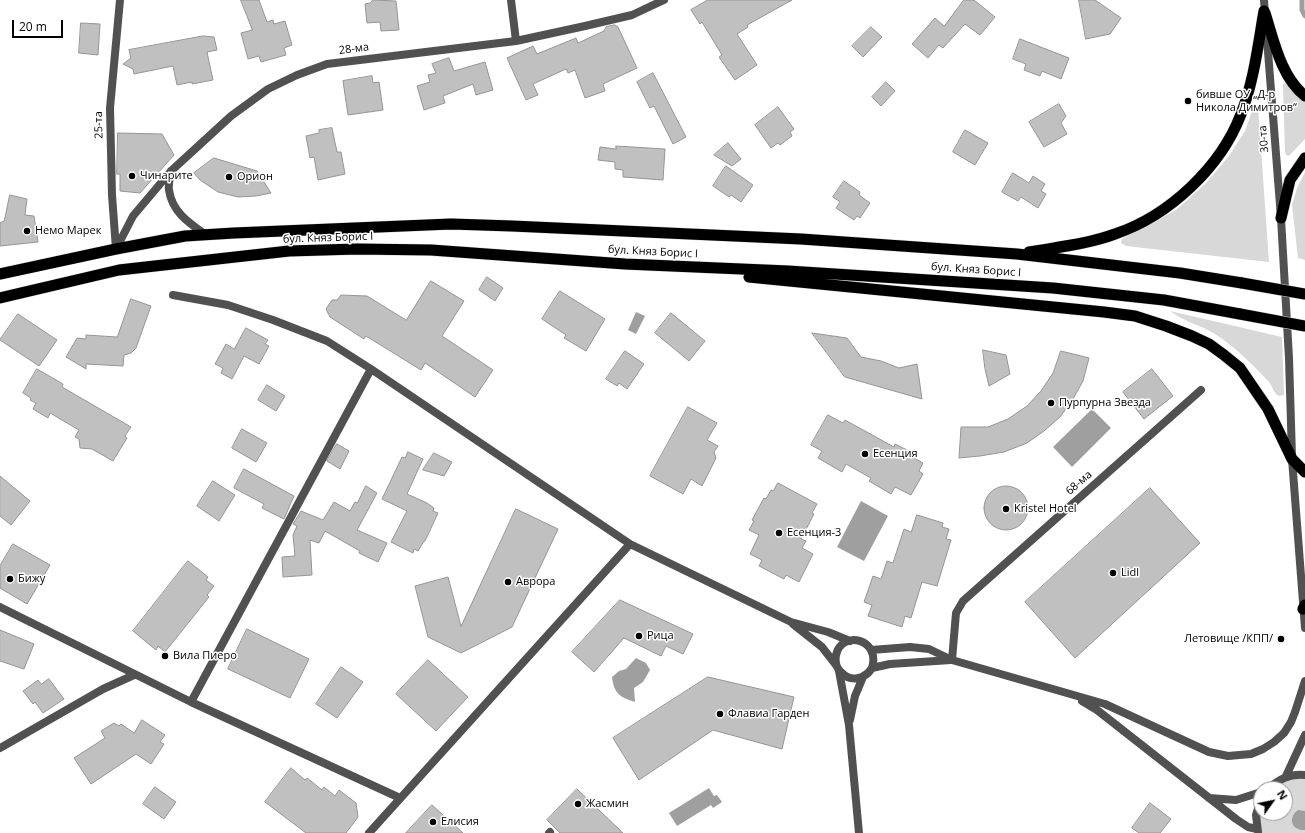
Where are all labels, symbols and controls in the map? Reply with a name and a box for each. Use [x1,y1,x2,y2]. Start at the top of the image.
scale bar [14,12,65,38]
text: 20 m [19,18,47,35]
street label: 28-ма [338,41,370,57]
place label: бивше ОУ „Д-р Никола Димитров“ [1196,88,1297,114]
marker: бивше ОУ „Д-р Никола Димитров“ [1183,96,1193,106]
street label: 25-та [92,111,106,139]
street label: 30-та [1256,125,1272,153]
place label: Чинарите [140,169,193,183]
place label: Орион [237,170,273,184]
marker: Чинарите [127,171,137,181]
marker: Орион [224,172,234,182]
place label: Немо Марек [35,224,101,238]
marker: Немо Марек [22,226,32,236]
street label: бул. Княз Борис I [283,230,373,246]
street label: бул. Княз Борис I [608,243,698,261]
street label: бул. Княз Борис I [931,260,1021,280]
place label: Пурпурна Звезда [1059,396,1151,410]
marker: Пурпурна Звезда [1046,398,1056,408]
place label: Есенция [873,447,917,461]
marker: Есенция [860,449,870,459]
street label: 68-ма [1063,468,1095,498]
place label: Kristel Hotel [1014,502,1077,516]
marker: Kristel Hotel [1001,504,1011,514]
place label: Есенция-3 [787,526,841,540]
marker: Есенция-3 [774,528,784,538]
place label: Lidl [1121,566,1139,580]
marker: Lidl [1108,568,1118,578]
place label: Бижу [18,572,45,586]
marker: Бижу [5,574,15,584]
place label: Аврора [516,575,555,589]
marker: Аврора [503,577,513,587]
place label: Рица [647,629,674,643]
marker: Рица [634,631,644,641]
place label: Летовище /КПП/ [1184,632,1273,646]
marker: Летовище /КПП/ [1276,634,1286,644]
place label: Вила Пиеро [173,649,237,663]
marker: Вила Пиеро [160,651,170,661]
place label: Флавиа Гарден [728,707,809,721]
marker: Флавиа Гарден [715,709,725,719]
north arrow [1253,781,1293,821]
text: N [1274,787,1291,803]
place label: Жасмин [586,797,629,811]
marker: Жасмин [573,799,583,809]
place label: Елисия [441,815,479,829]
marker: Елисия [428,817,438,827]

